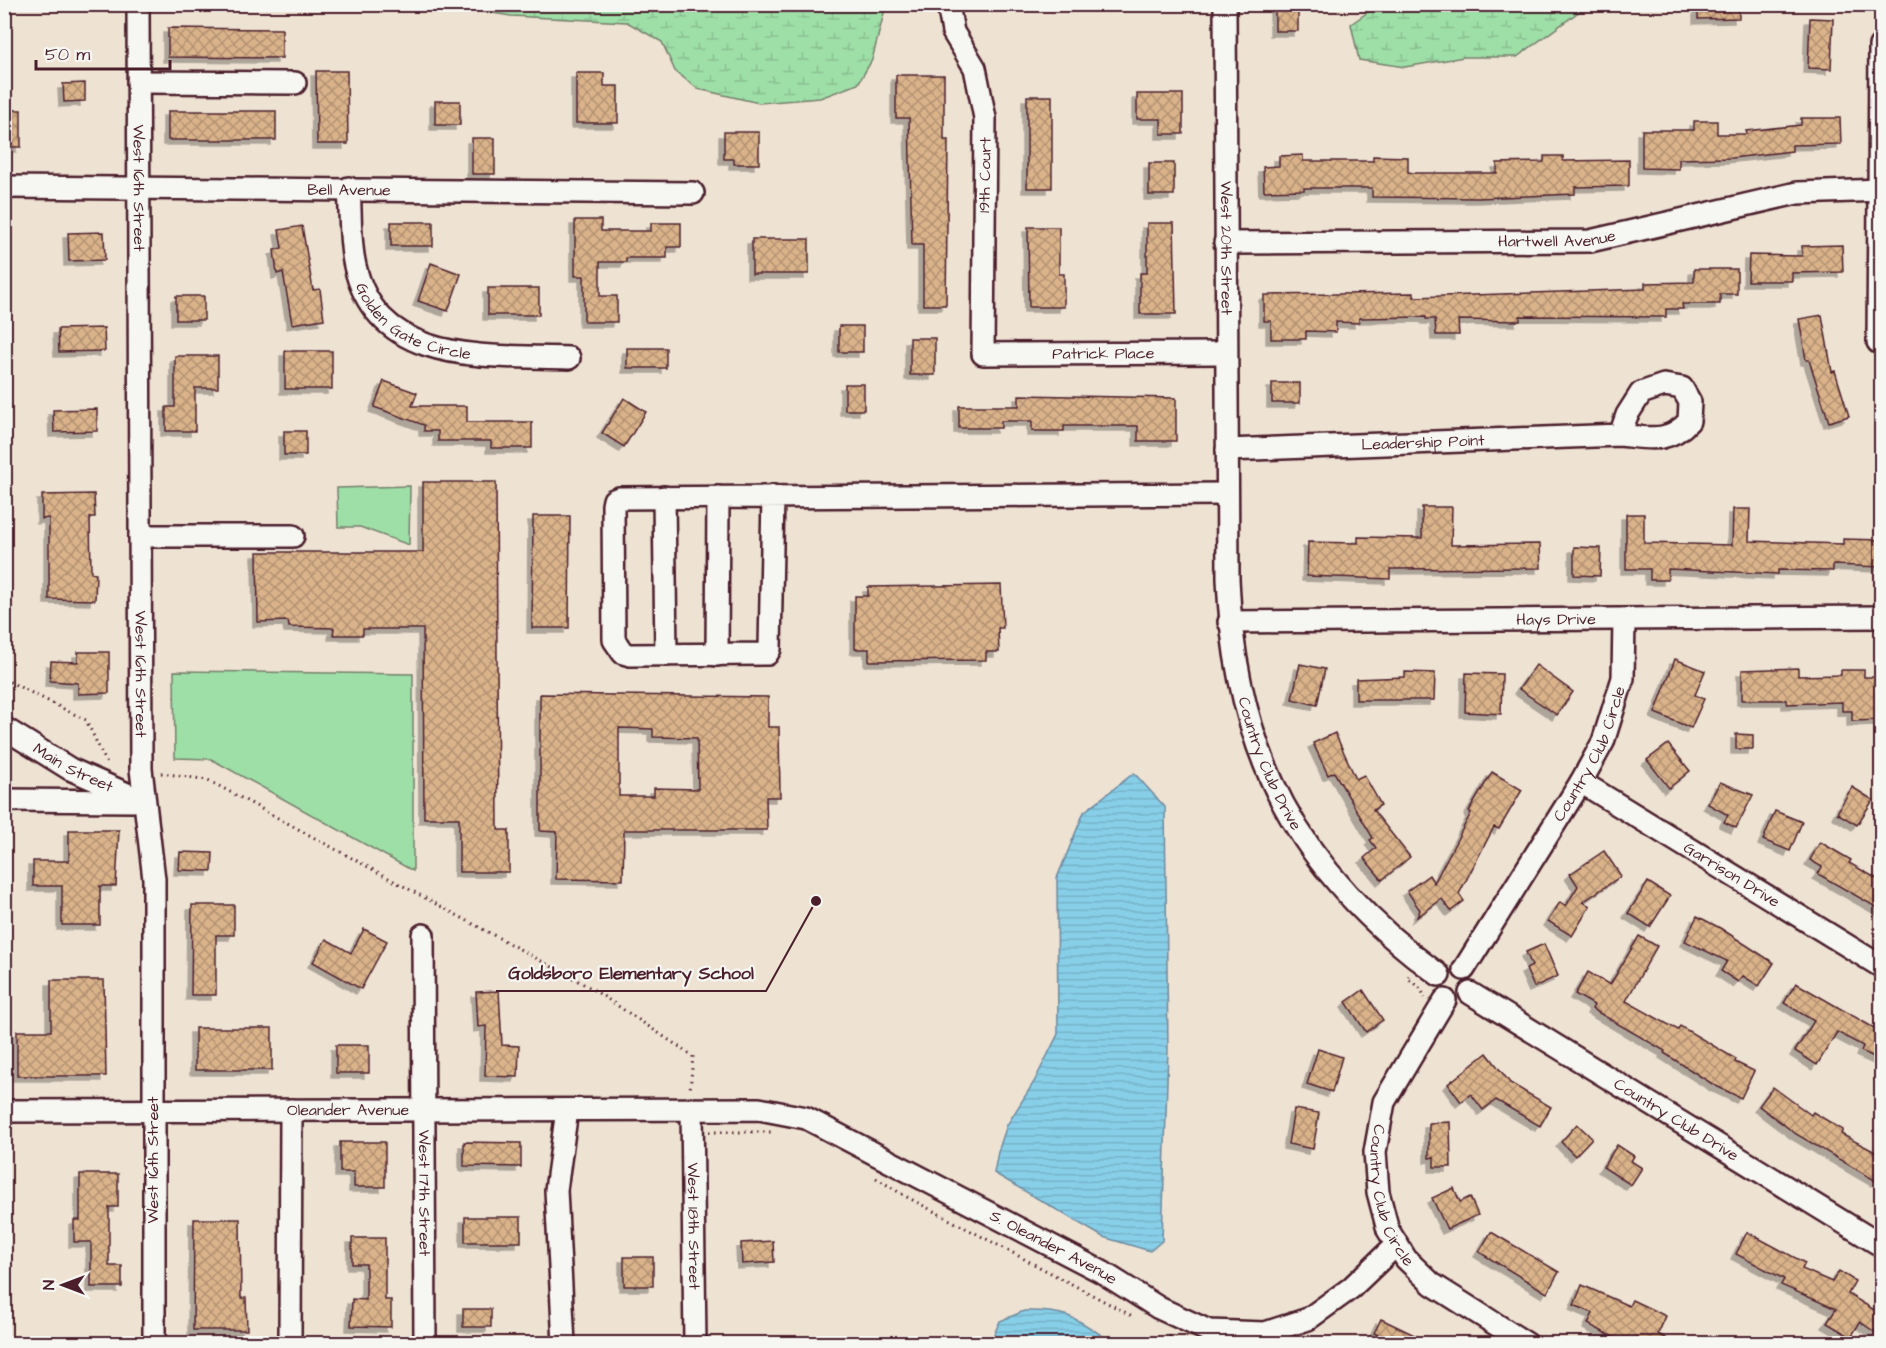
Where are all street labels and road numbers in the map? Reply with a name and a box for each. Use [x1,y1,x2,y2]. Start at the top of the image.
street label: West 16th Street [127,125,150,252]
street label: 19th Court [973,136,997,213]
street label: Bell Avenue [307,179,391,201]
street label: West 20th Street [1215,181,1238,316]
street label: Hartwell Avenue [1498,224,1618,253]
street label: Golden Gate Circle [350,279,472,365]
street label: Patrick Place [1052,342,1155,365]
street label: Leadership Point [1361,429,1485,456]
street label: Hays Drive [1516,608,1596,632]
street label: West 16th Street [129,611,152,738]
street label: Country Club Circle [1548,683,1631,826]
street label: Country Club Drive [1233,695,1307,835]
street label: Main Street [29,738,117,798]
street label: Garrison Drive [1679,837,1784,913]
street label: Country Club Drive [1610,1073,1743,1167]
street label: West 16th Street [142,1096,164,1223]
street label: Oleander Avenue [287,1099,409,1121]
street label: Country Club Circle [1364,1123,1419,1272]
street label: West 17th Street [413,1130,436,1257]
street label: West 18th Street [682,1162,705,1290]
street label: S. Oleander Avenue [986,1205,1122,1290]

